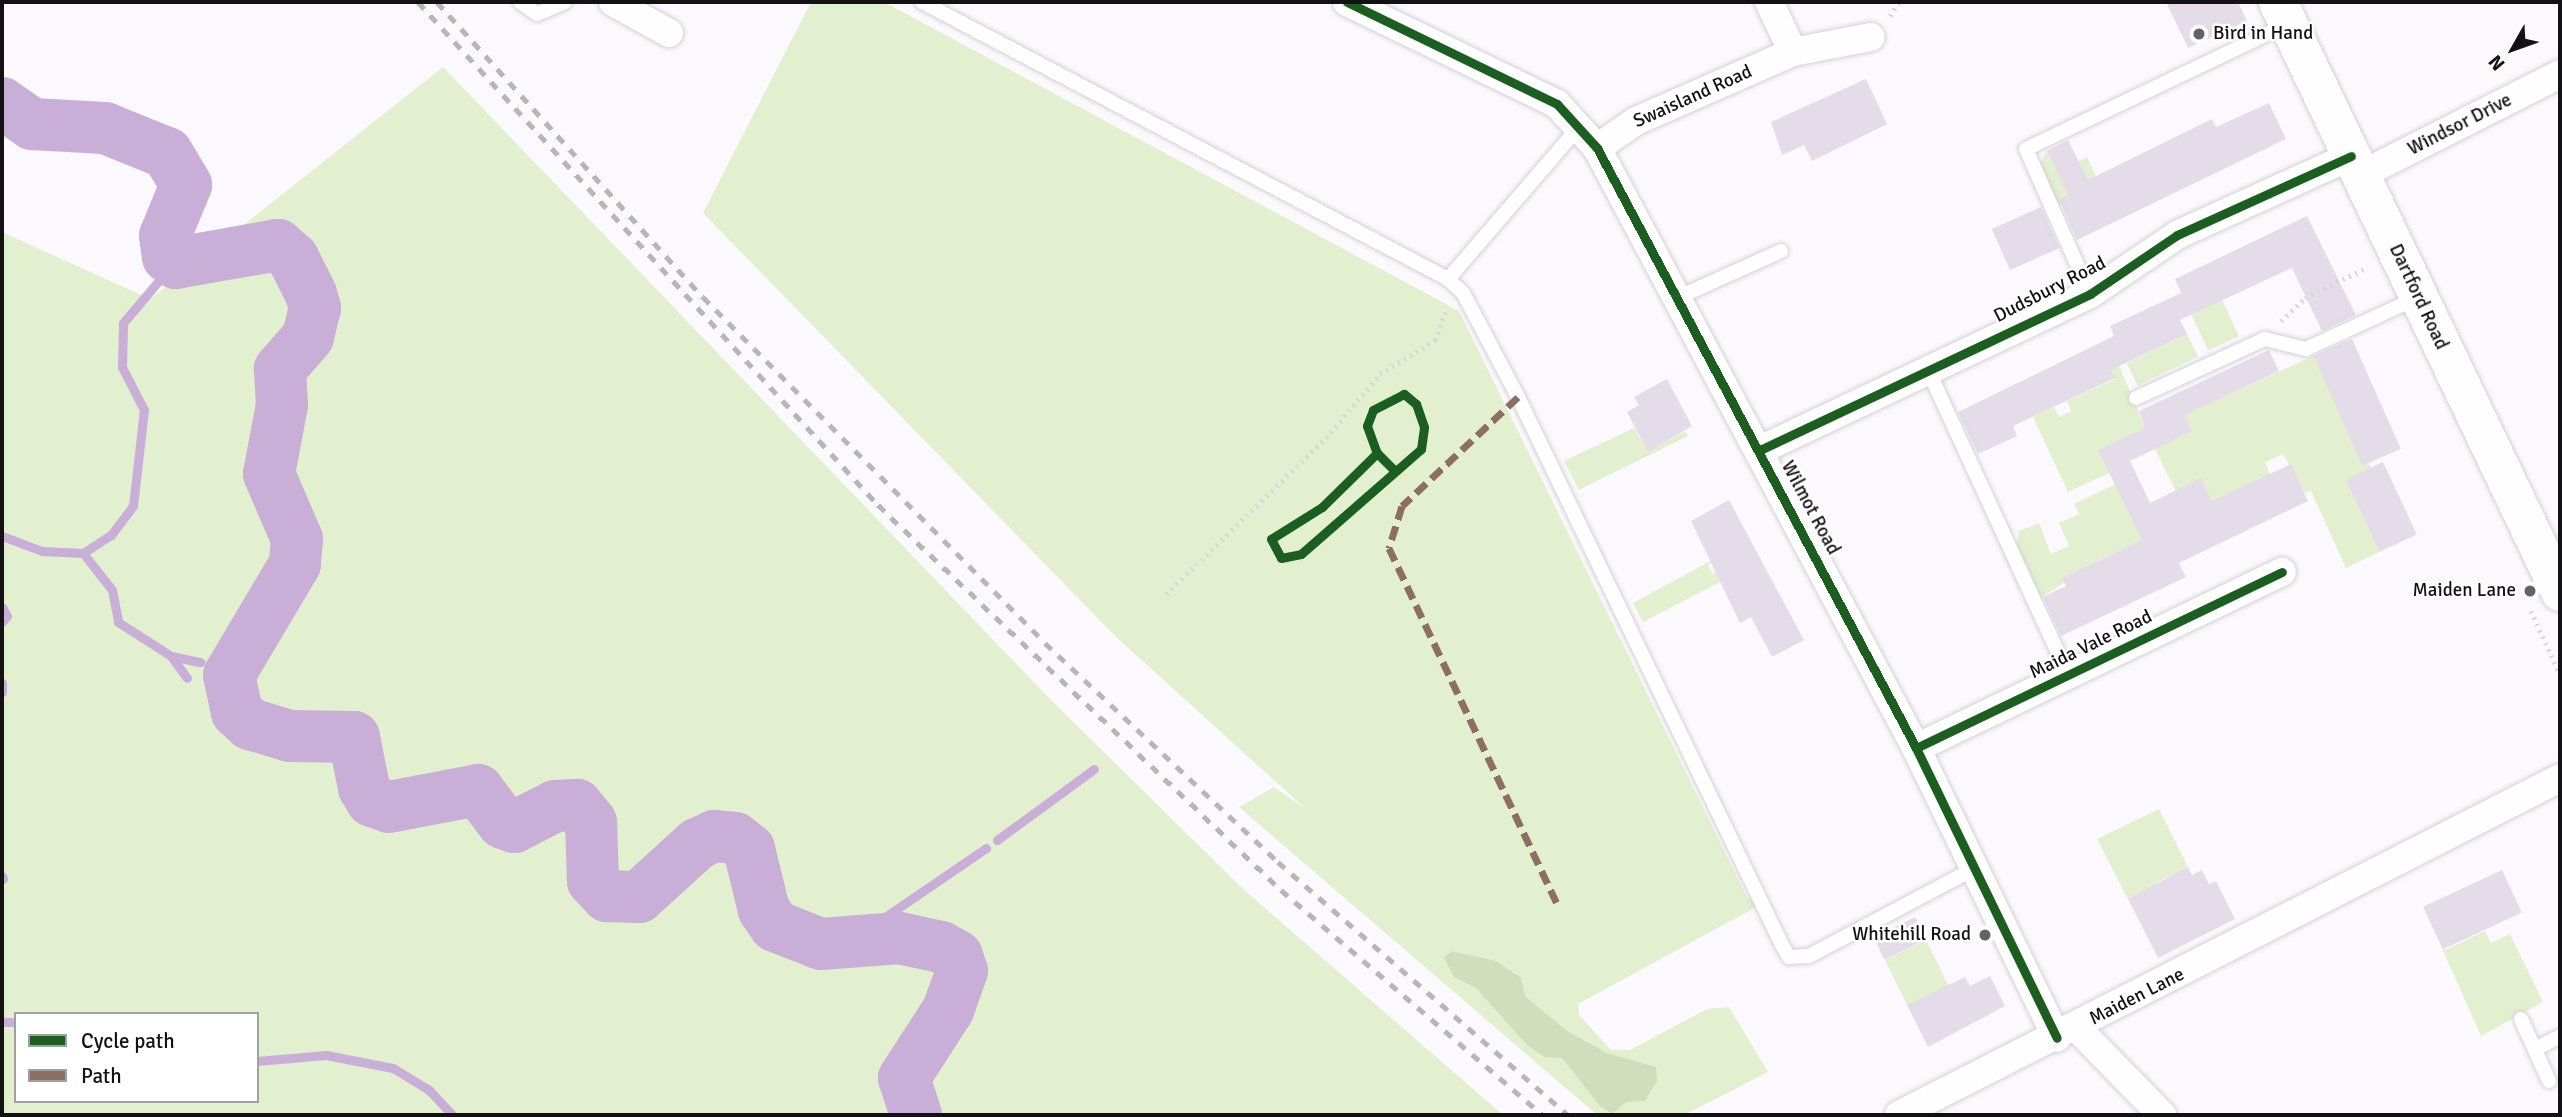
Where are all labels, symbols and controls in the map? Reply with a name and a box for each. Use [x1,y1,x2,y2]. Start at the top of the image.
north arrow [2478,14,2548,84]
place label: Bird in Hand [2213,23,2313,45]
marker: Bird in Hand [2191,26,2207,42]
text: N [2483,50,2510,75]
street label: Swaisland Road [1630,61,1756,133]
street label: Windsor Drive [2404,89,2516,161]
street label: Dartford Road [2384,241,2452,353]
street label: Dudsbury Road [1990,252,2110,328]
street label: Wilmot Road [1776,457,1844,559]
place label: Maiden Lane [2412,580,2516,602]
marker: Maiden Lane [2522,583,2538,599]
street label: Maida Vale Road [2026,605,2156,685]
place label: Whitehill Road [1852,924,1971,946]
marker: Whitehill Road [1977,927,1993,943]
street label: Maiden Lane [2086,963,2188,1031]
legend [14,1012,259,1103]
text: Cycle path [81,1028,175,1054]
text: Path [81,1063,122,1089]

